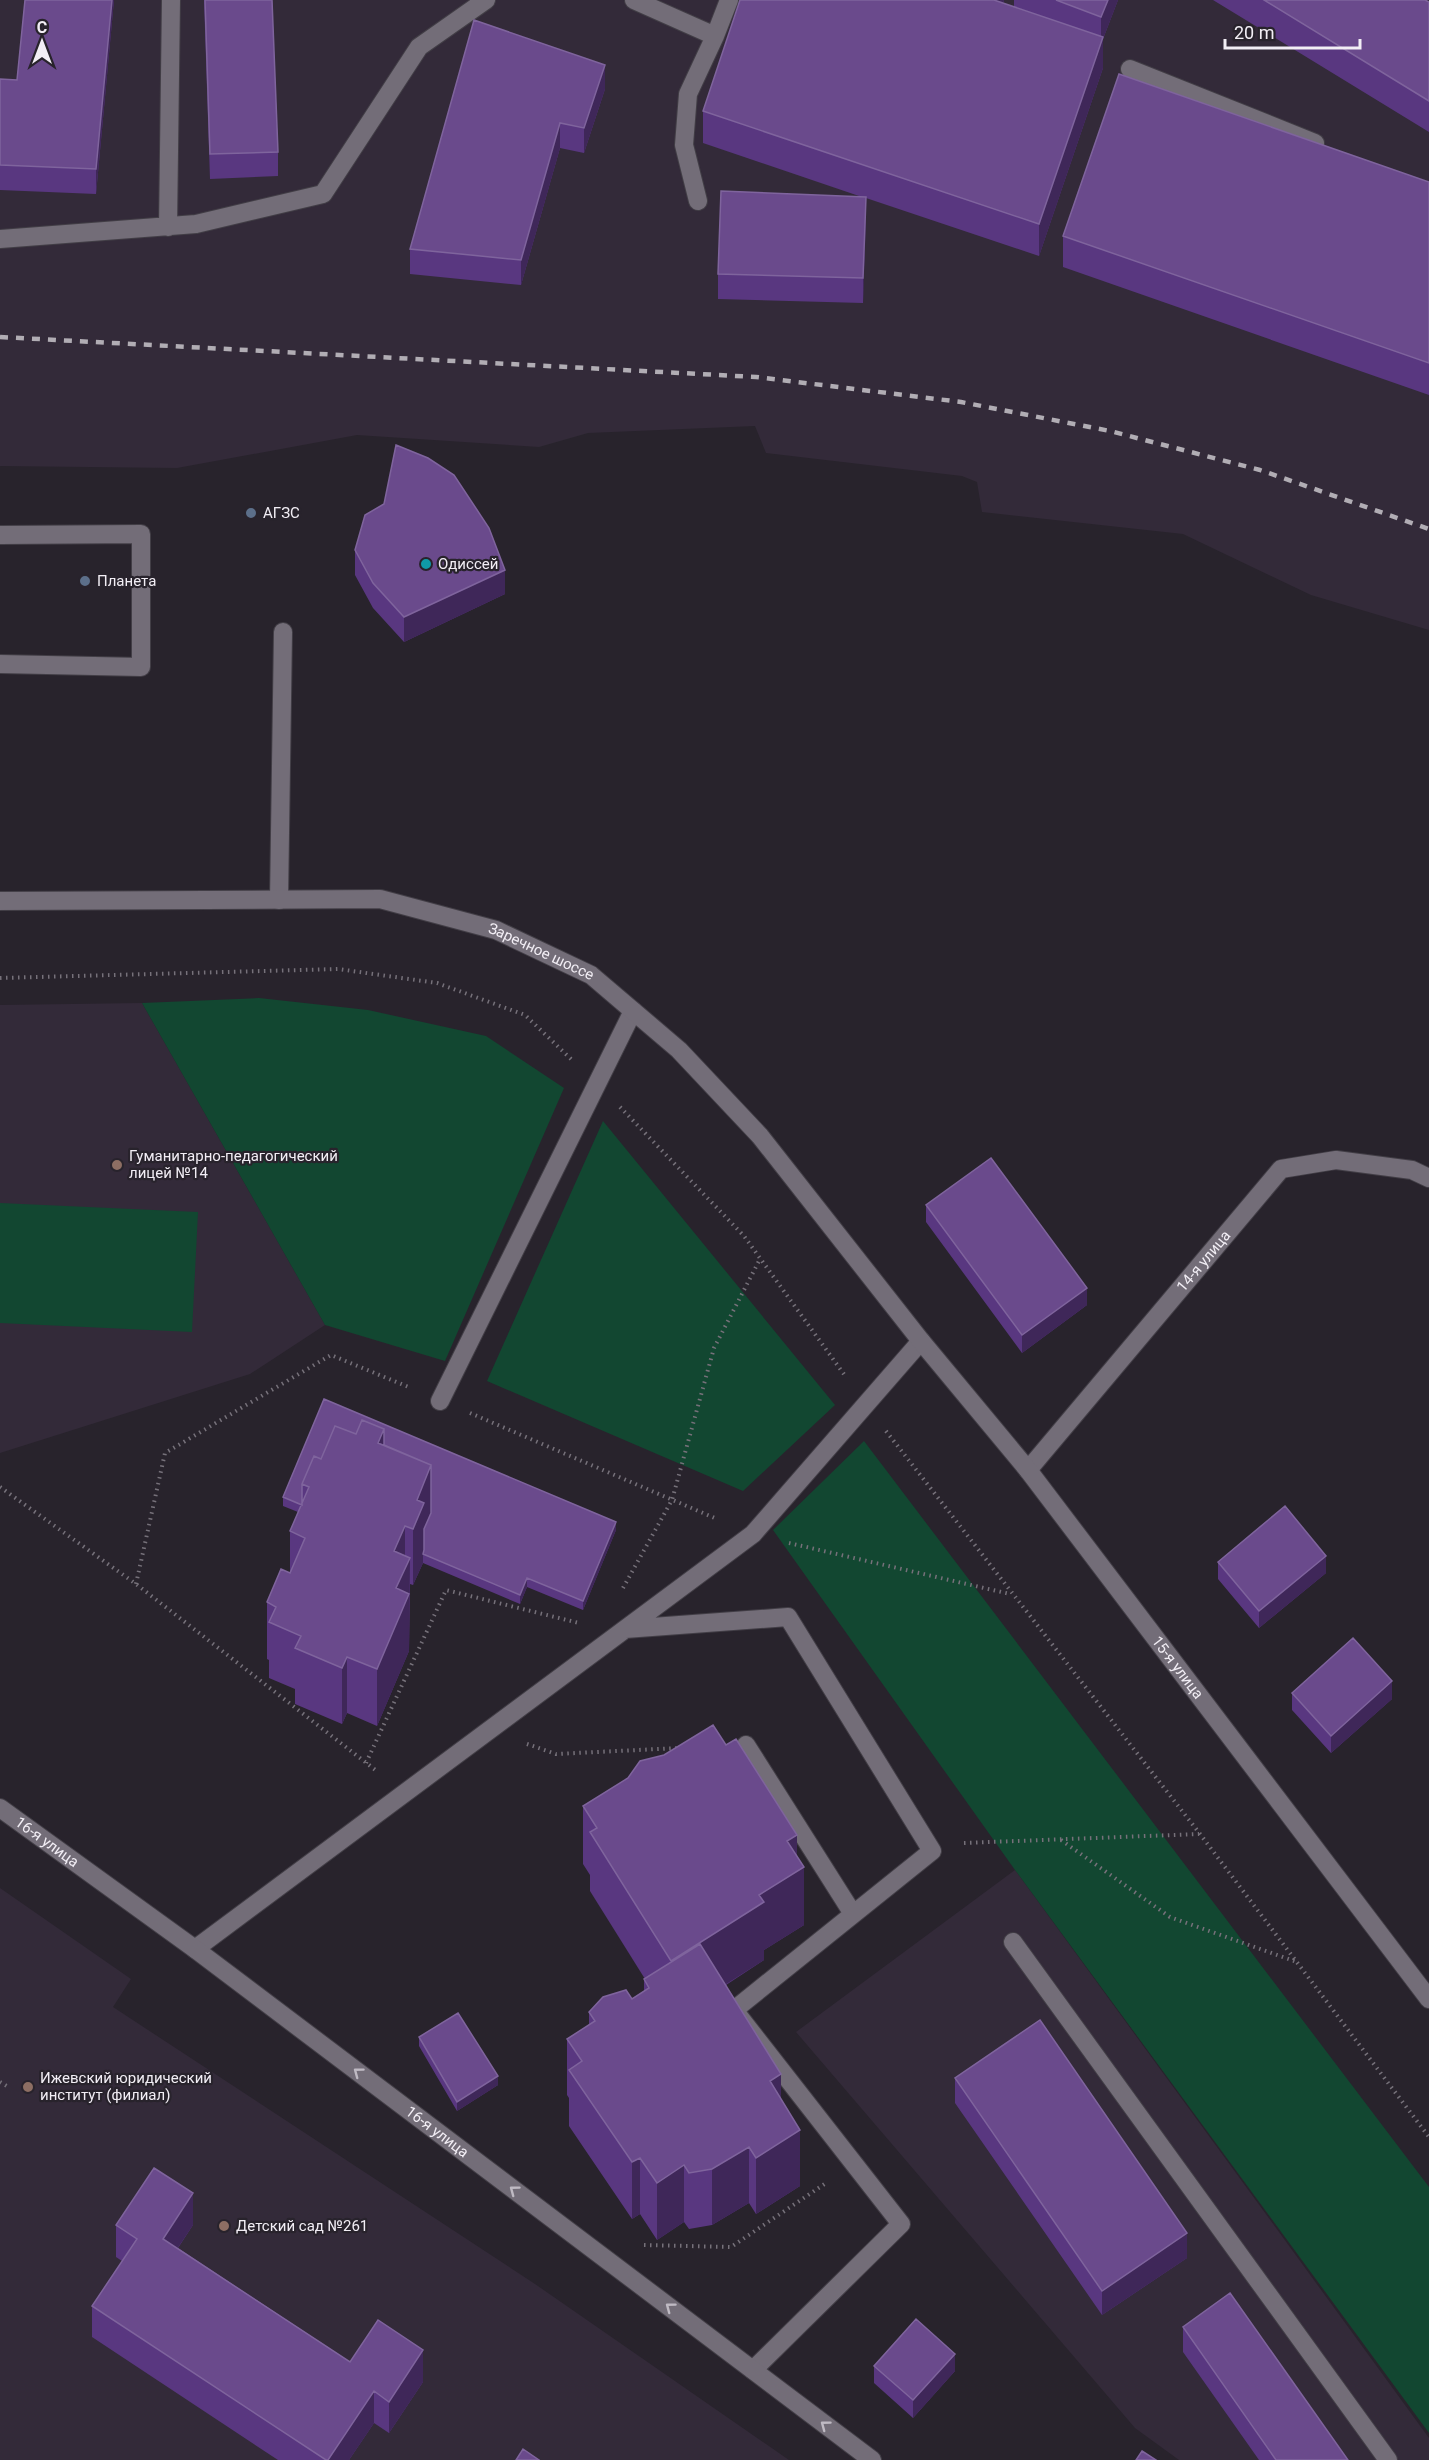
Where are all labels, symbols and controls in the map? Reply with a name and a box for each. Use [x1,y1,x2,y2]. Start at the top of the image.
north arrow [12,12,72,72]
scale bar [1225,12,1360,50]
text: С [37,18,47,37]
text: 20 m [1234,22,1274,43]
place label: АГЗС [263,504,300,522]
marker: АГЗС [244,506,258,520]
place label: Одиссей [438,555,498,573]
marker: Одиссей [419,557,433,571]
place label: Планета [97,572,156,590]
marker: Планета [78,574,92,588]
street label: Заречное шоссе [486,919,597,984]
place label: Гуманитарно-педагогический лицей №14 [129,1147,338,1182]
marker: Гуманитарно-педагогический лицей №14 [110,1158,124,1172]
street label: 14-я улица [1173,1227,1234,1295]
street label: 15-я улица [1148,1632,1207,1702]
street label: 16-я улица [12,1813,82,1871]
place label: Ижевский юридический институт (филиал) [40,2069,212,2104]
one-way arrow [354,2069,365,2080]
marker: Ижевский юридический институт (филиал) [21,2080,35,2094]
street label: 16-я улица [402,2102,472,2161]
one-way arrow [510,2186,521,2197]
place label: Детский сад №261 [236,2217,368,2235]
marker: Детский сад №261 [217,2219,231,2233]
one-way arrow [665,2304,676,2315]
one-way arrow [821,2421,832,2432]

